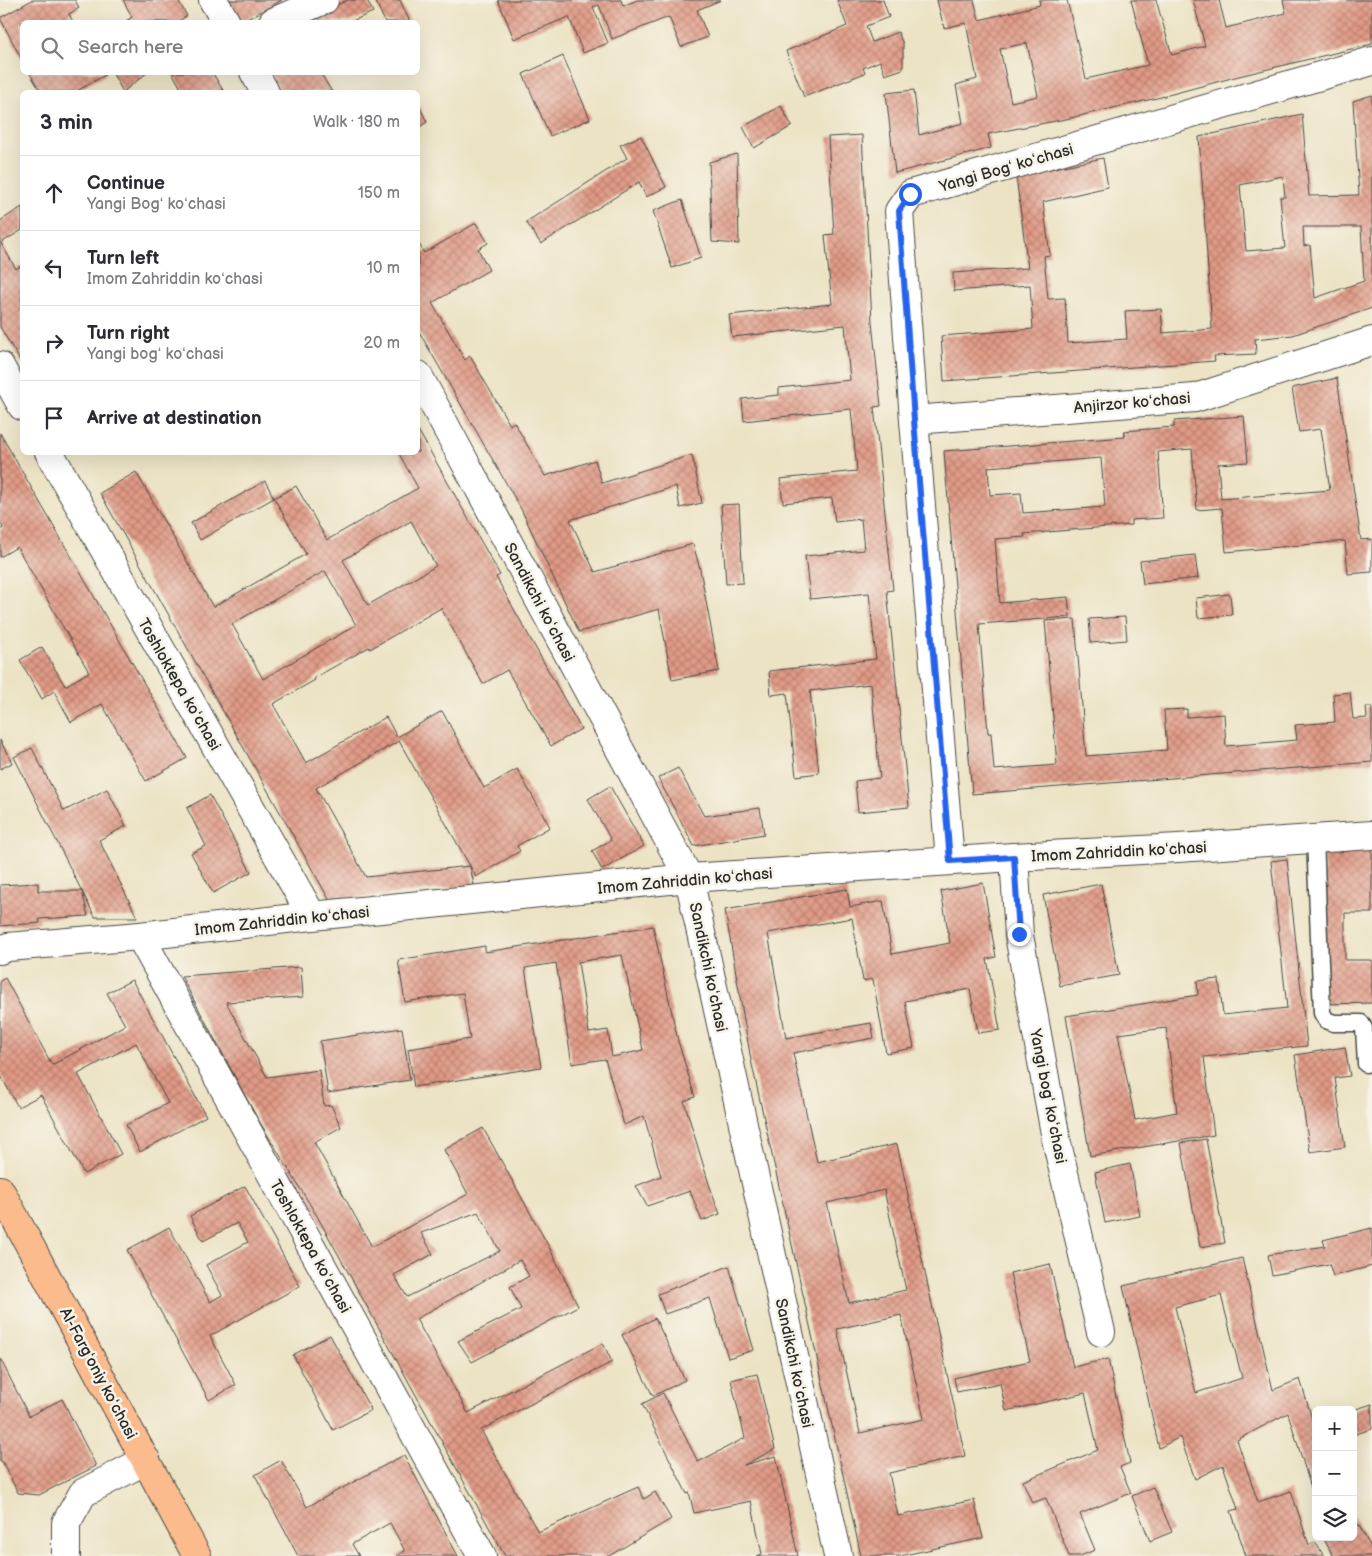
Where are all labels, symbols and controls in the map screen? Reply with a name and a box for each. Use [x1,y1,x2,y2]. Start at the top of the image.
search box [20,20,420,75]
icon: search [38,34,66,62]
text: Search here [78,36,183,59]
text: 3 min [40,110,93,135]
text: Walk · 180 m [313,113,400,132]
street label: Yangi Bogʻ koʻchasi [936,140,1076,197]
text: Continue [87,172,165,195]
icon: ahead [40,179,68,207]
route start [899,183,922,206]
text: 150 m [358,184,400,203]
text: Yangi Bogʻ koʻchasi [87,195,226,214]
text: Turn left [87,247,159,270]
icon: left [40,254,68,282]
text: 10 m [367,259,400,278]
text: Imom Zahriddin koʻchasi [87,270,263,289]
text: Turn right [87,322,170,345]
icon: right [40,329,68,357]
text: 20 m [364,334,400,353]
text: Yangi bogʻ koʻchasi [87,345,224,364]
street label: Anjirzor koʻchasi [1073,389,1191,418]
icon: arrive [40,404,68,432]
text: Arrive at destination [87,407,262,430]
street label: Sandikchi koʻchasi [499,540,578,665]
street label: Toshloktepa koʻchasi [133,615,224,754]
street label: Imom Zahriddin koʻchasi [1031,838,1207,867]
street label: Imom Zahriddin koʻchasi [597,864,774,899]
street label: Sandikchi koʻchasi [685,901,731,1034]
street label: Imom Zahriddin koʻchasi [194,903,371,940]
route end [1008,923,1031,946]
street label: Yangi bogʻ koʻchasi [1025,1026,1070,1165]
street label: Toshloktepa koʻchasi [265,1177,354,1317]
street label: Sandikchi koʻchasi [771,1297,817,1430]
street label: Al-Fargʻoniy koʻchasi [55,1305,140,1443]
map controls [1312,1406,1357,1541]
button: + [1312,1406,1357,1451]
button: − [1312,1451,1357,1496]
button: layers [1312,1496,1357,1541]

